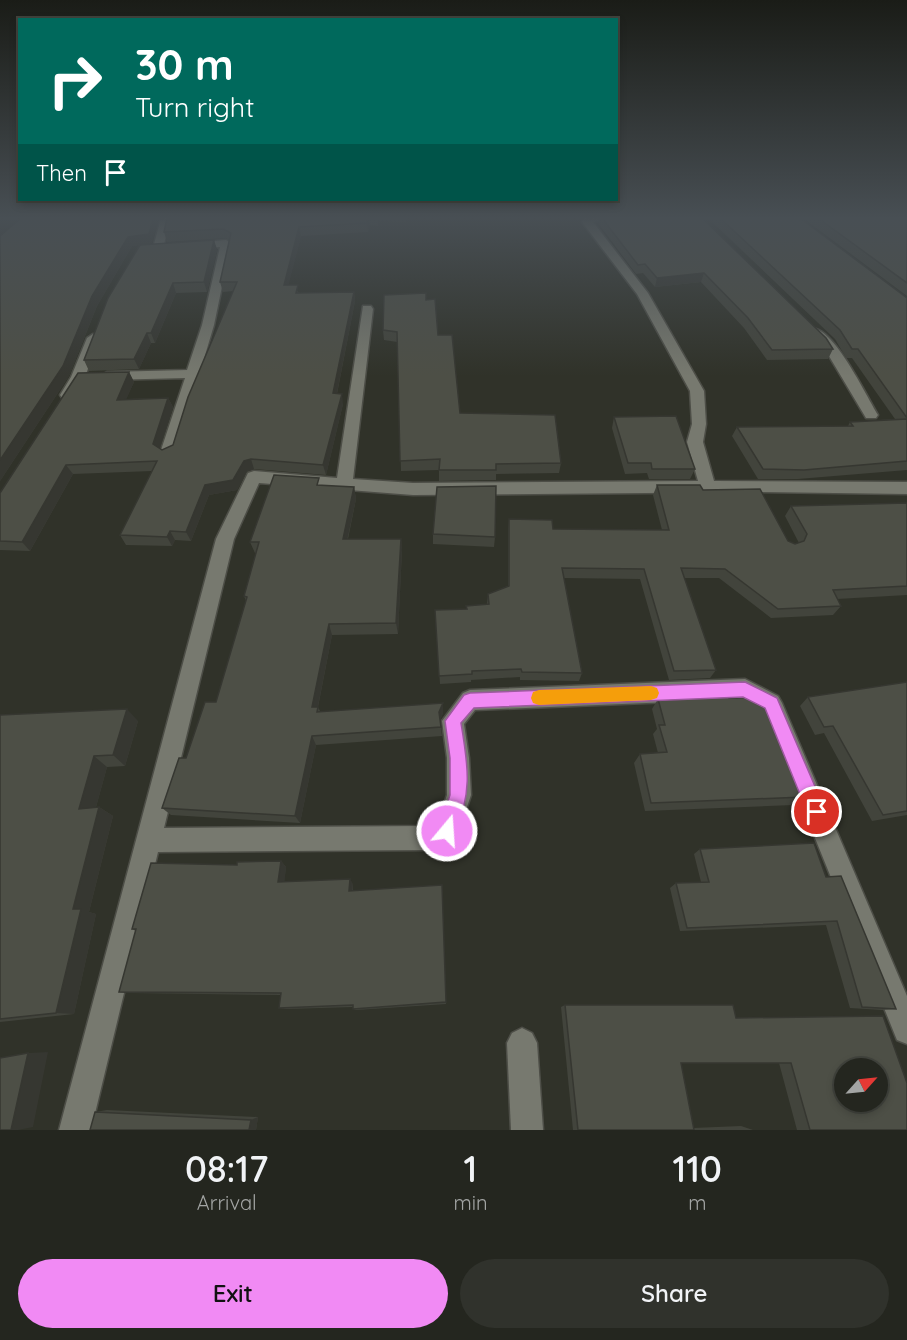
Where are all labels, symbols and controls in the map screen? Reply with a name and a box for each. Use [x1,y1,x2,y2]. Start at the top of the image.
text: 30 m [135,38,234,91]
icon: right [36,42,114,120]
text: Turn right [135,90,254,124]
icon: arrive [99,156,132,189]
text: Then [36,159,87,187]
pin [791,786,842,837]
icon: arrive [800,795,833,828]
position arrow [415,799,479,863]
north arrow [834,1058,888,1112]
map controls [834,1058,888,1112]
text: 08:17 [185,1146,268,1191]
text: 1 [464,1146,477,1191]
text: 110 [673,1146,722,1191]
text: Arrival [197,1190,257,1215]
text: min [453,1190,488,1215]
text: m [688,1190,706,1215]
button: Exit [18,1259,448,1328]
button: Share [460,1259,889,1328]

